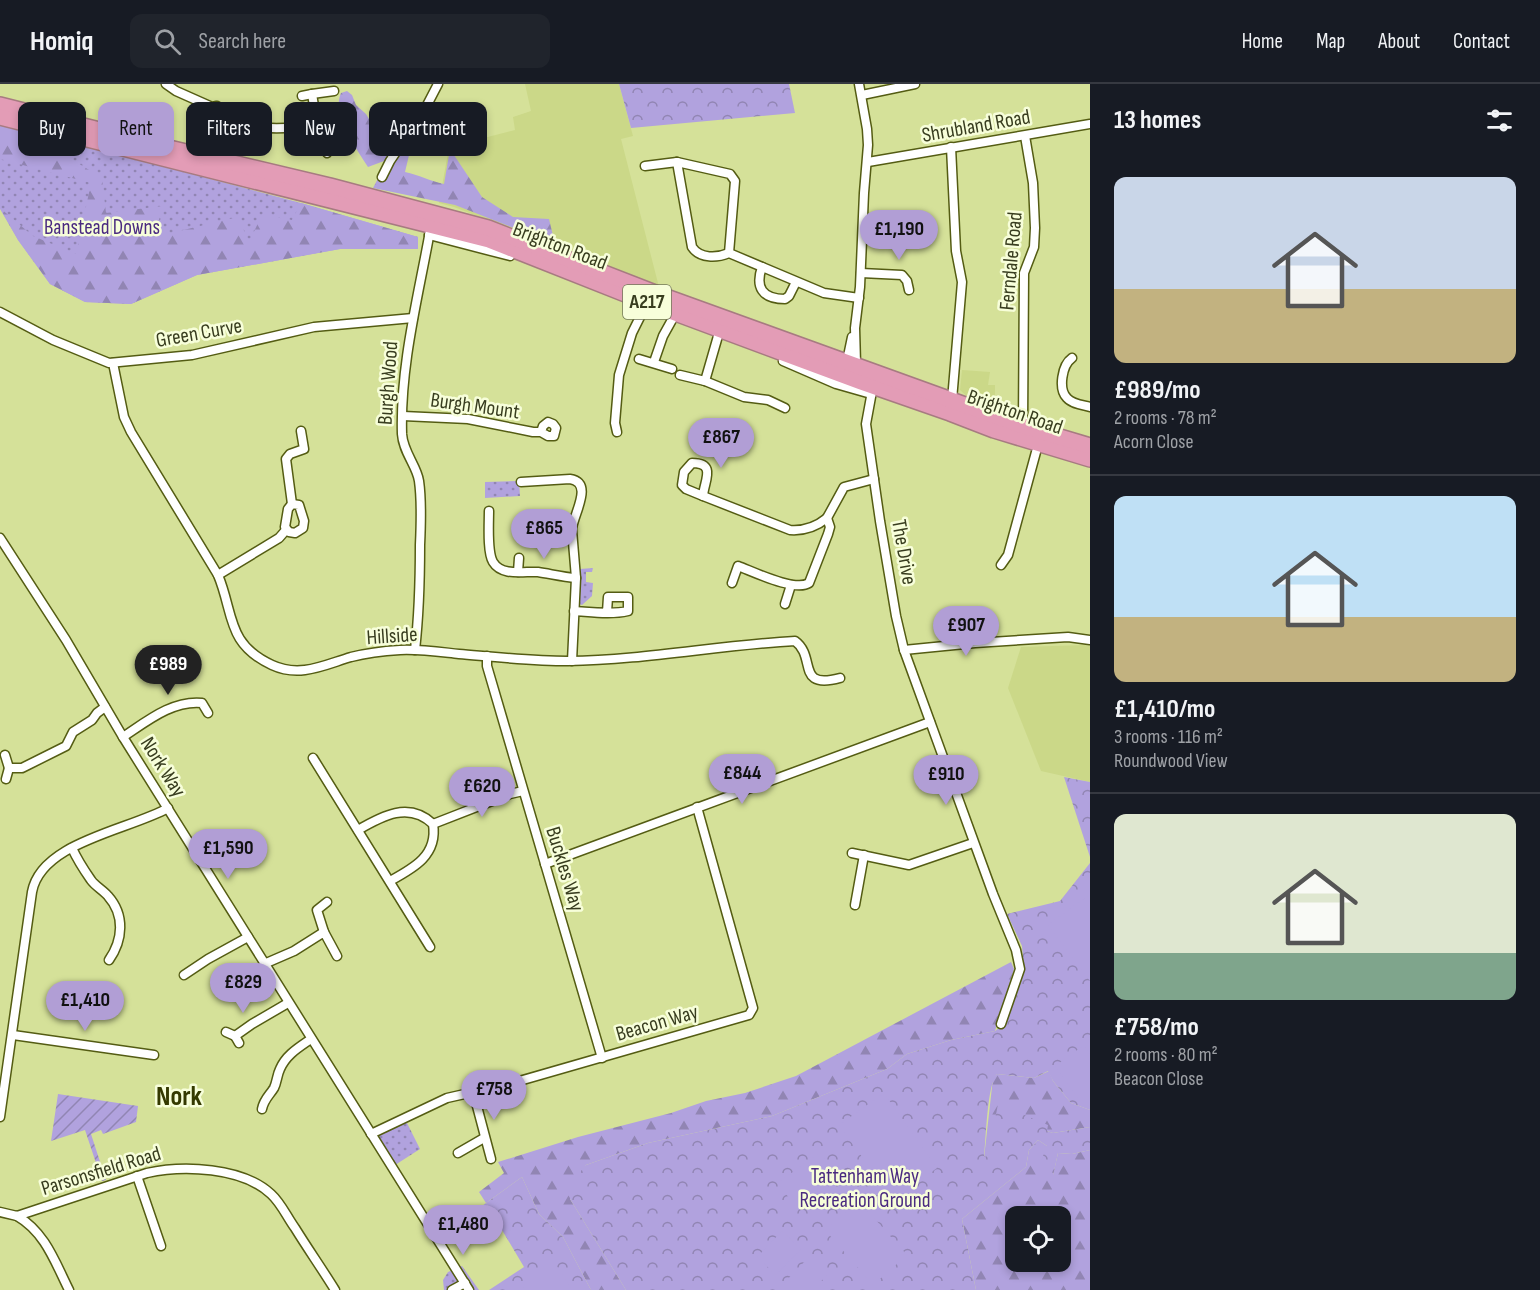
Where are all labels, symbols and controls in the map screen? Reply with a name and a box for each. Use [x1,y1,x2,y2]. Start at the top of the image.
search box [130,14,550,68]
text: Homiq [30,25,94,58]
icon: search [151,25,184,58]
text: Search here [199,28,286,55]
text: Home [1242,29,1283,54]
text: Map [1316,29,1345,54]
text: About [1378,29,1420,54]
text: Contact [1453,29,1510,54]
chip: Buy [18,102,86,156]
chip: Rent [98,102,174,156]
chip: Filters [186,102,272,156]
chip: New [284,102,357,156]
chip: Apartment [369,102,487,156]
street label: Shrubland Road [920,104,1032,148]
icon: filters [1483,104,1516,137]
text: 13 homes [1114,105,1201,136]
pin: £1,190 [850,210,948,261]
street label: Ferndale Road [994,211,1028,311]
park label: Banstead Downs [44,215,160,240]
icon: home [1261,216,1369,324]
street label: Brighton Road [509,217,611,275]
text: £1,190 [874,217,924,241]
road number: A217 [623,285,671,319]
street label: Green Curve [154,313,244,353]
street label: Burgh Wood [373,340,403,426]
text: £989/mo [1114,375,1201,406]
street label: Brighton Road [964,384,1066,440]
street label: Burgh Mount [429,387,521,425]
text: 2 rooms · 78 m² [1114,406,1217,430]
pin: £867 [685,418,757,469]
text: £867 [702,425,740,449]
text: Acorn Close [1114,430,1193,454]
pin: £865 [508,509,580,560]
text: £865 [525,516,563,540]
street label: The Drive [886,517,922,587]
icon: home [1261,535,1369,643]
pin: £907 [930,606,1002,657]
text: £907 [947,613,985,637]
street label: Hillside [366,622,418,650]
pin: £989 [132,645,204,696]
text: £989 [149,652,187,676]
text: £1,410/mo [1114,694,1215,725]
text: 3 rooms · 116 m² [1114,725,1223,749]
street label: Nork Way [135,732,191,802]
text: Roundwood View [1114,749,1228,773]
pin: £844 [706,754,778,805]
pin: £910 [910,755,982,806]
text: £844 [723,761,761,785]
text: £910 [927,762,965,786]
pin: £620 [446,767,518,818]
text: £620 [463,774,501,798]
street label: Buckles Way [540,824,590,914]
pin: £1,590 [179,829,277,880]
text: £1,590 [202,836,254,860]
icon: home [1261,853,1369,961]
pin: £829 [207,963,279,1014]
text: £829 [224,970,262,994]
pin: £1,410 [36,981,134,1032]
text: £1,410 [60,988,110,1012]
street label: Beacon Way [613,999,701,1047]
text: £758/mo [1114,1012,1199,1043]
text: 2 rooms · 80 m² [1114,1043,1218,1067]
text: Beacon Close [1114,1067,1204,1091]
pin: £758 [458,1070,530,1121]
text: £758 [475,1077,513,1101]
district label: Nork [156,1081,203,1113]
street label: Parsonsfield Road [38,1141,164,1201]
park label: Tattenham Way Recreation Ground [799,1164,931,1213]
pin: £1,480 [414,1205,512,1256]
map controls [1005,1206,1071,1272]
button: locate [1005,1206,1071,1272]
text: £1,480 [437,1212,489,1236]

